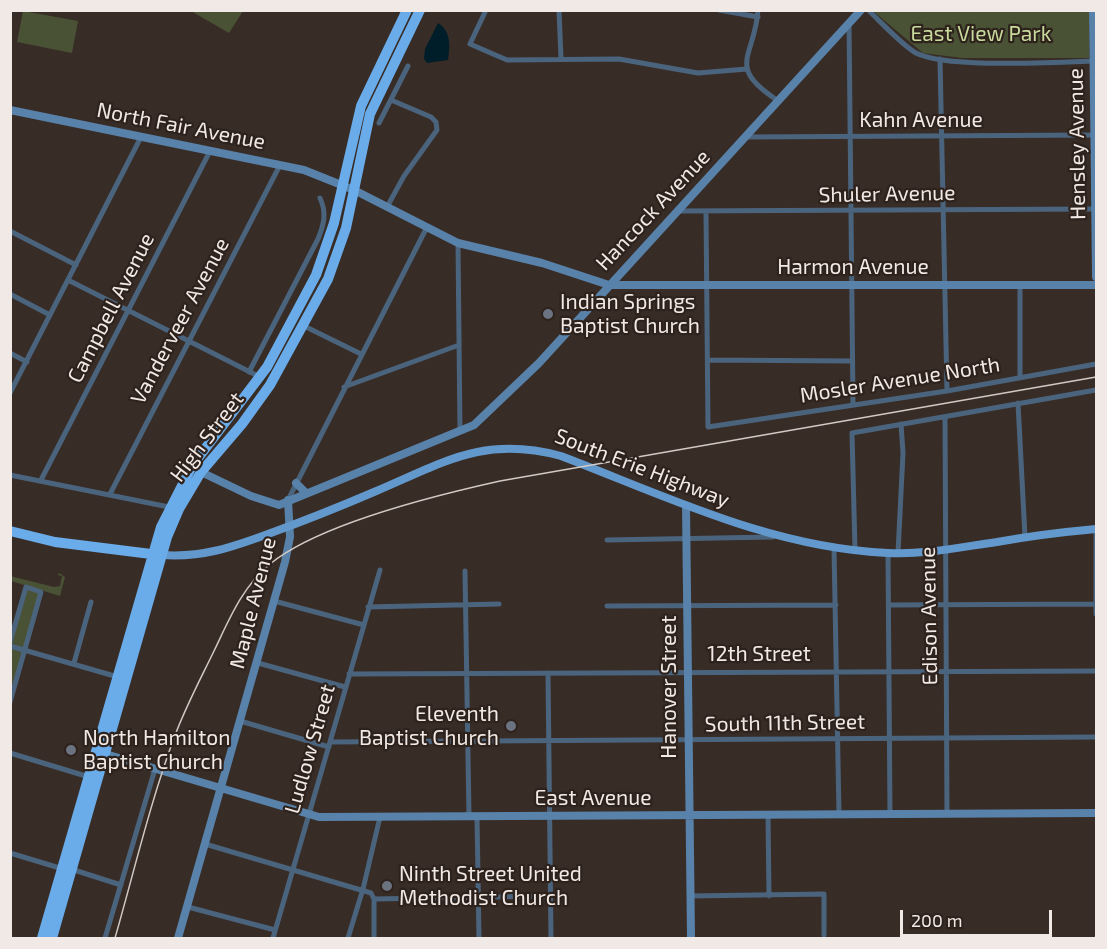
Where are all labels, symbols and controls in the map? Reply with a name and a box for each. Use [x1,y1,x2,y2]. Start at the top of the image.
park label: East View Park [911,21,1051,47]
street label: Hensley Avenue [1063,68,1091,220]
street label: North Fair Avenue [95,97,267,155]
street label: Kahn Avenue [859,107,983,133]
street label: Hancock Avenue [591,144,715,276]
street label: Shuler Avenue [818,180,956,208]
street label: Campbell Avenue [62,229,160,387]
street label: Vanderveer Avenue [126,234,234,408]
street label: Harmon Avenue [777,254,929,280]
place label: Indian Springs Baptist Church [560,289,700,339]
marker: Indian Springs Baptist Church [541,307,555,321]
street label: Mosler Avenue North [798,352,1002,408]
street label: High Street [165,387,249,487]
street label: South Erie Highway [551,423,733,513]
street label: Maple Avenue [224,535,282,671]
street label: Edison Avenue [915,546,943,686]
street label: Hanover Street [656,615,682,759]
street label: 12th Street [707,641,811,667]
street label: Ludlow Street [280,681,340,817]
place label: Eleventh Baptist Church [359,701,499,751]
street label: South 11th Street [705,709,865,737]
marker: Eleventh Baptist Church [504,719,518,733]
place label: North Hamilton Baptist Church [83,725,230,775]
marker: North Hamilton Baptist Church [64,743,78,757]
street label: East Avenue [534,785,652,811]
place label: Ninth Street United Methodist Church [399,861,582,911]
marker: Ninth Street United Methodist Church [380,879,394,893]
scale bar [903,898,1054,936]
text: 200 m [911,909,963,931]

